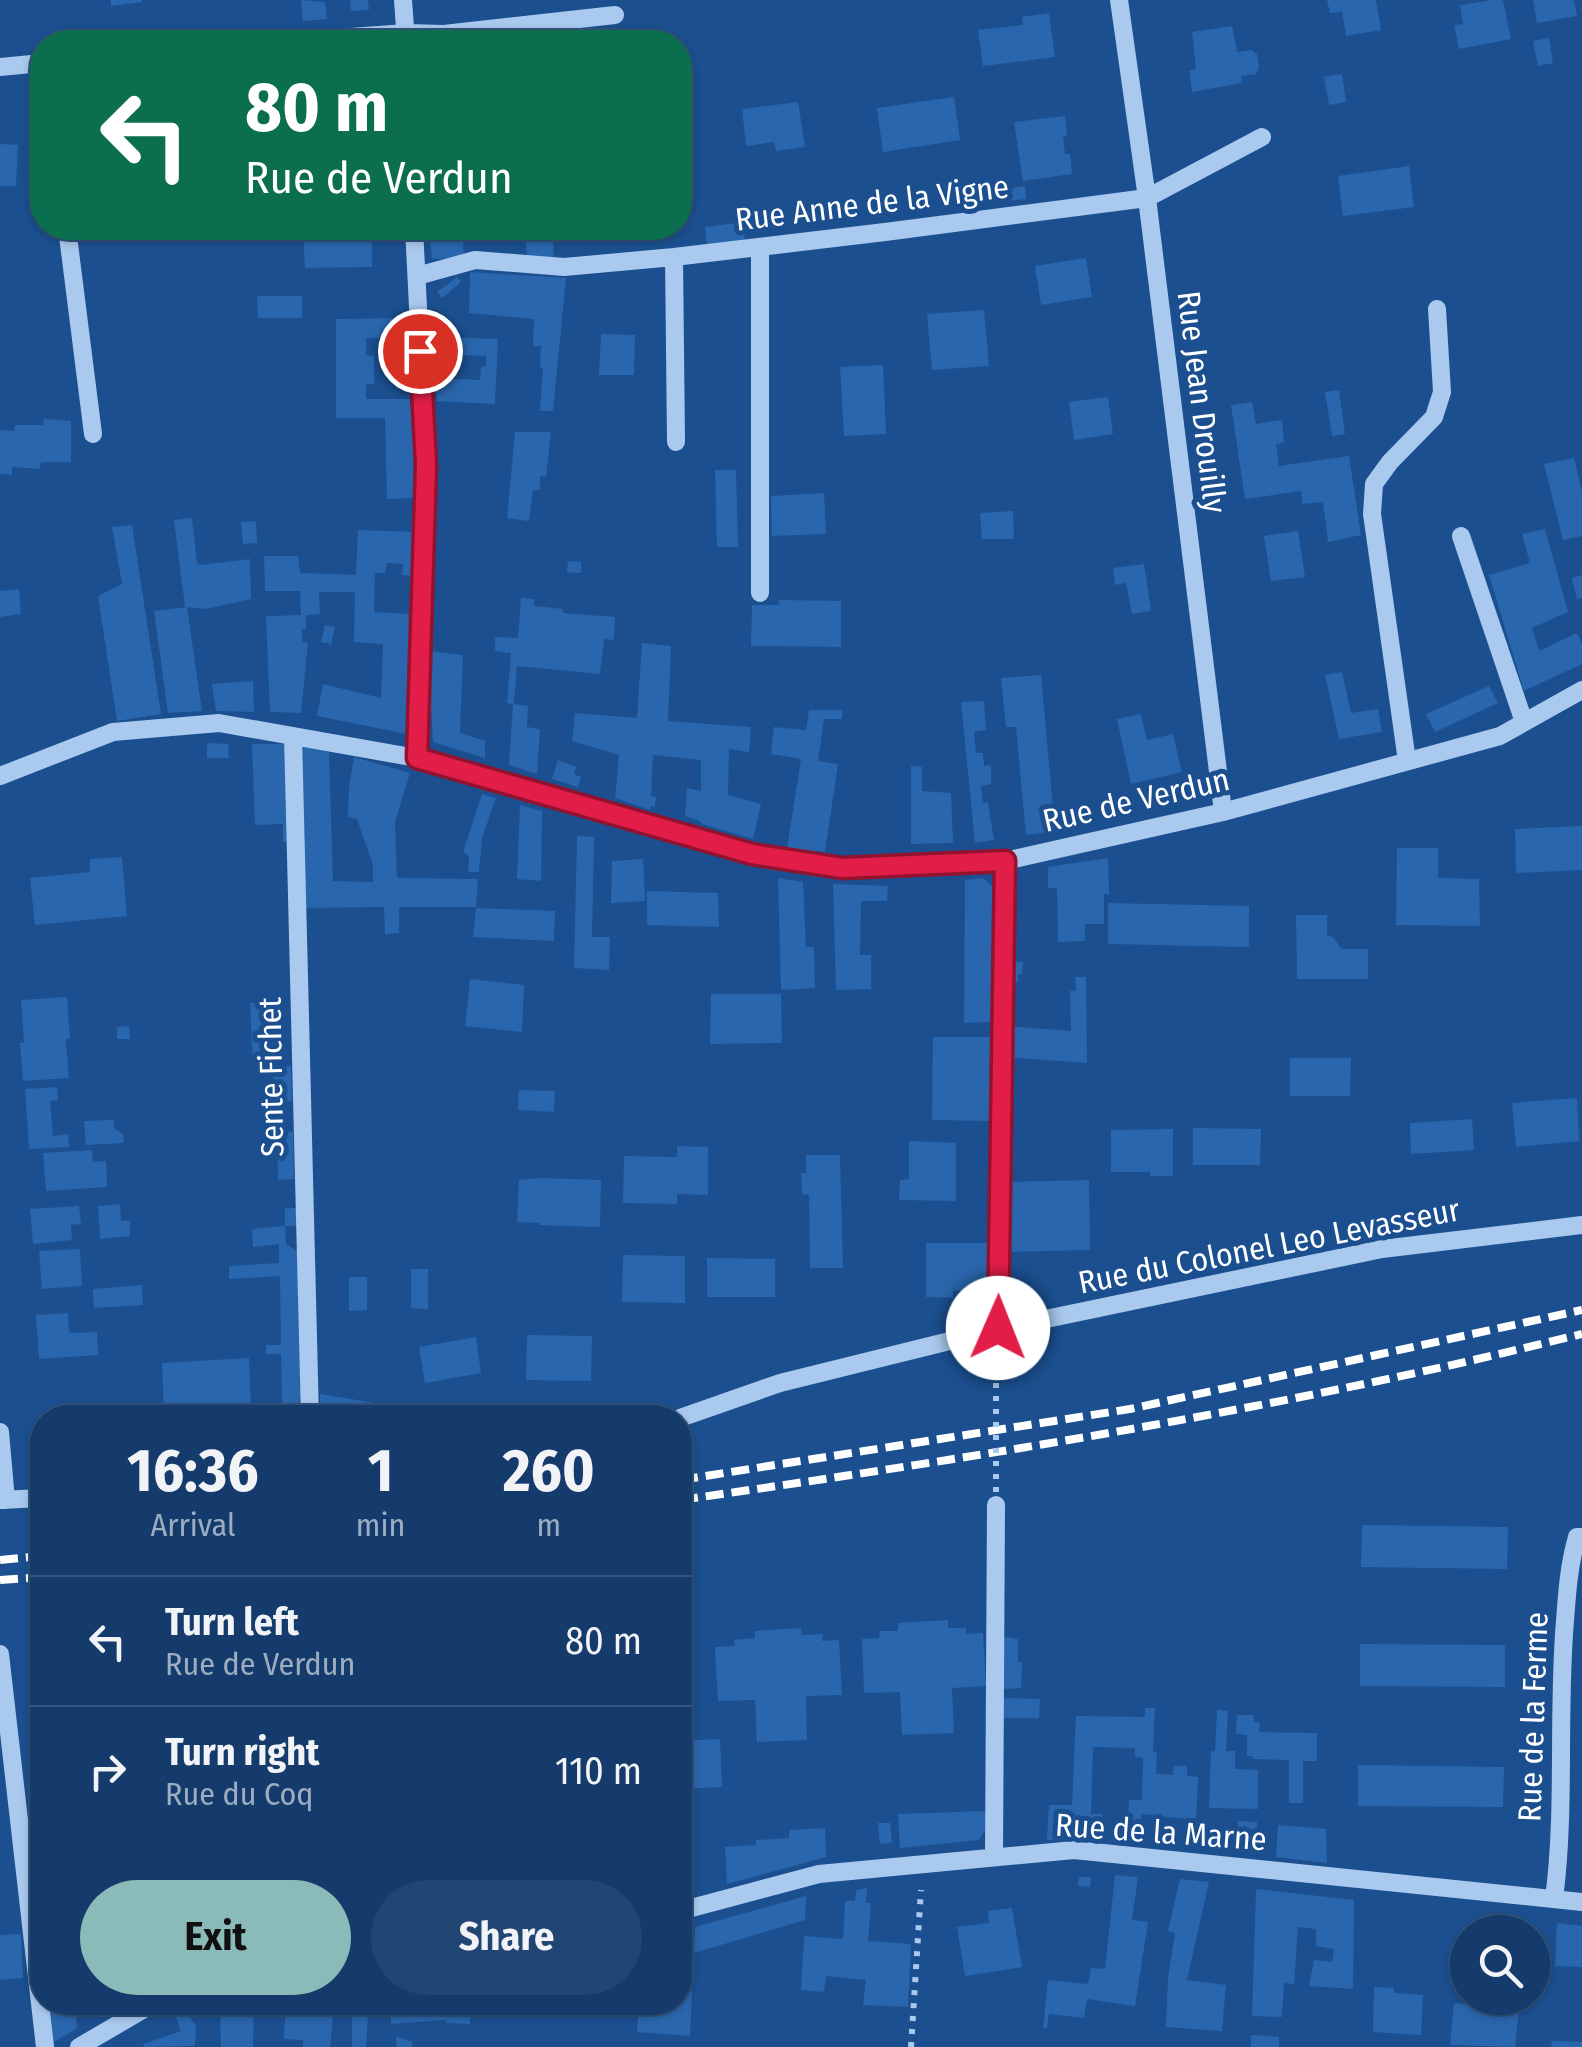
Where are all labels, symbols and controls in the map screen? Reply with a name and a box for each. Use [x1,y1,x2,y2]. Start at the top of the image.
text: 80 m [245,66,388,150]
icon: left [80,70,210,200]
text: Rue de Verdun [245,151,513,205]
street label: Rue Anne de la Vigne [733,167,1011,239]
street label: Rue Jean Drouilly [1170,289,1235,516]
pin [378,309,463,394]
icon: arrive [393,324,448,379]
street label: Rue de Verdun [1039,760,1233,840]
street label: Sente Fichet [251,996,291,1157]
street label: Rue du Colonel Leo Levasseur [1075,1190,1463,1302]
position arrow [946,1276,1050,1380]
text: 16:36 [127,1435,259,1507]
text: 1 [368,1435,393,1507]
text: 260 [503,1435,595,1507]
text: Arrival [151,1506,235,1544]
text: min [356,1506,405,1544]
text: m [536,1506,561,1544]
text: Turn left [165,1599,299,1645]
street label: Rue de la Ferme [1510,1612,1556,1822]
icon: left [80,1614,135,1669]
text: 80 m [565,1618,642,1664]
text: Rue de Verdun [165,1645,355,1683]
text: Turn right [165,1729,319,1775]
icon: right [80,1744,135,1799]
text: 110 m [555,1748,642,1794]
text: Rue du Coq [165,1775,314,1813]
street label: Rue de la Marne [1054,1806,1268,1858]
button: Exit [80,1880,351,1995]
button: Share [371,1880,642,1995]
map controls [1450,1915,1550,2015]
button: search [1450,1915,1550,2015]

